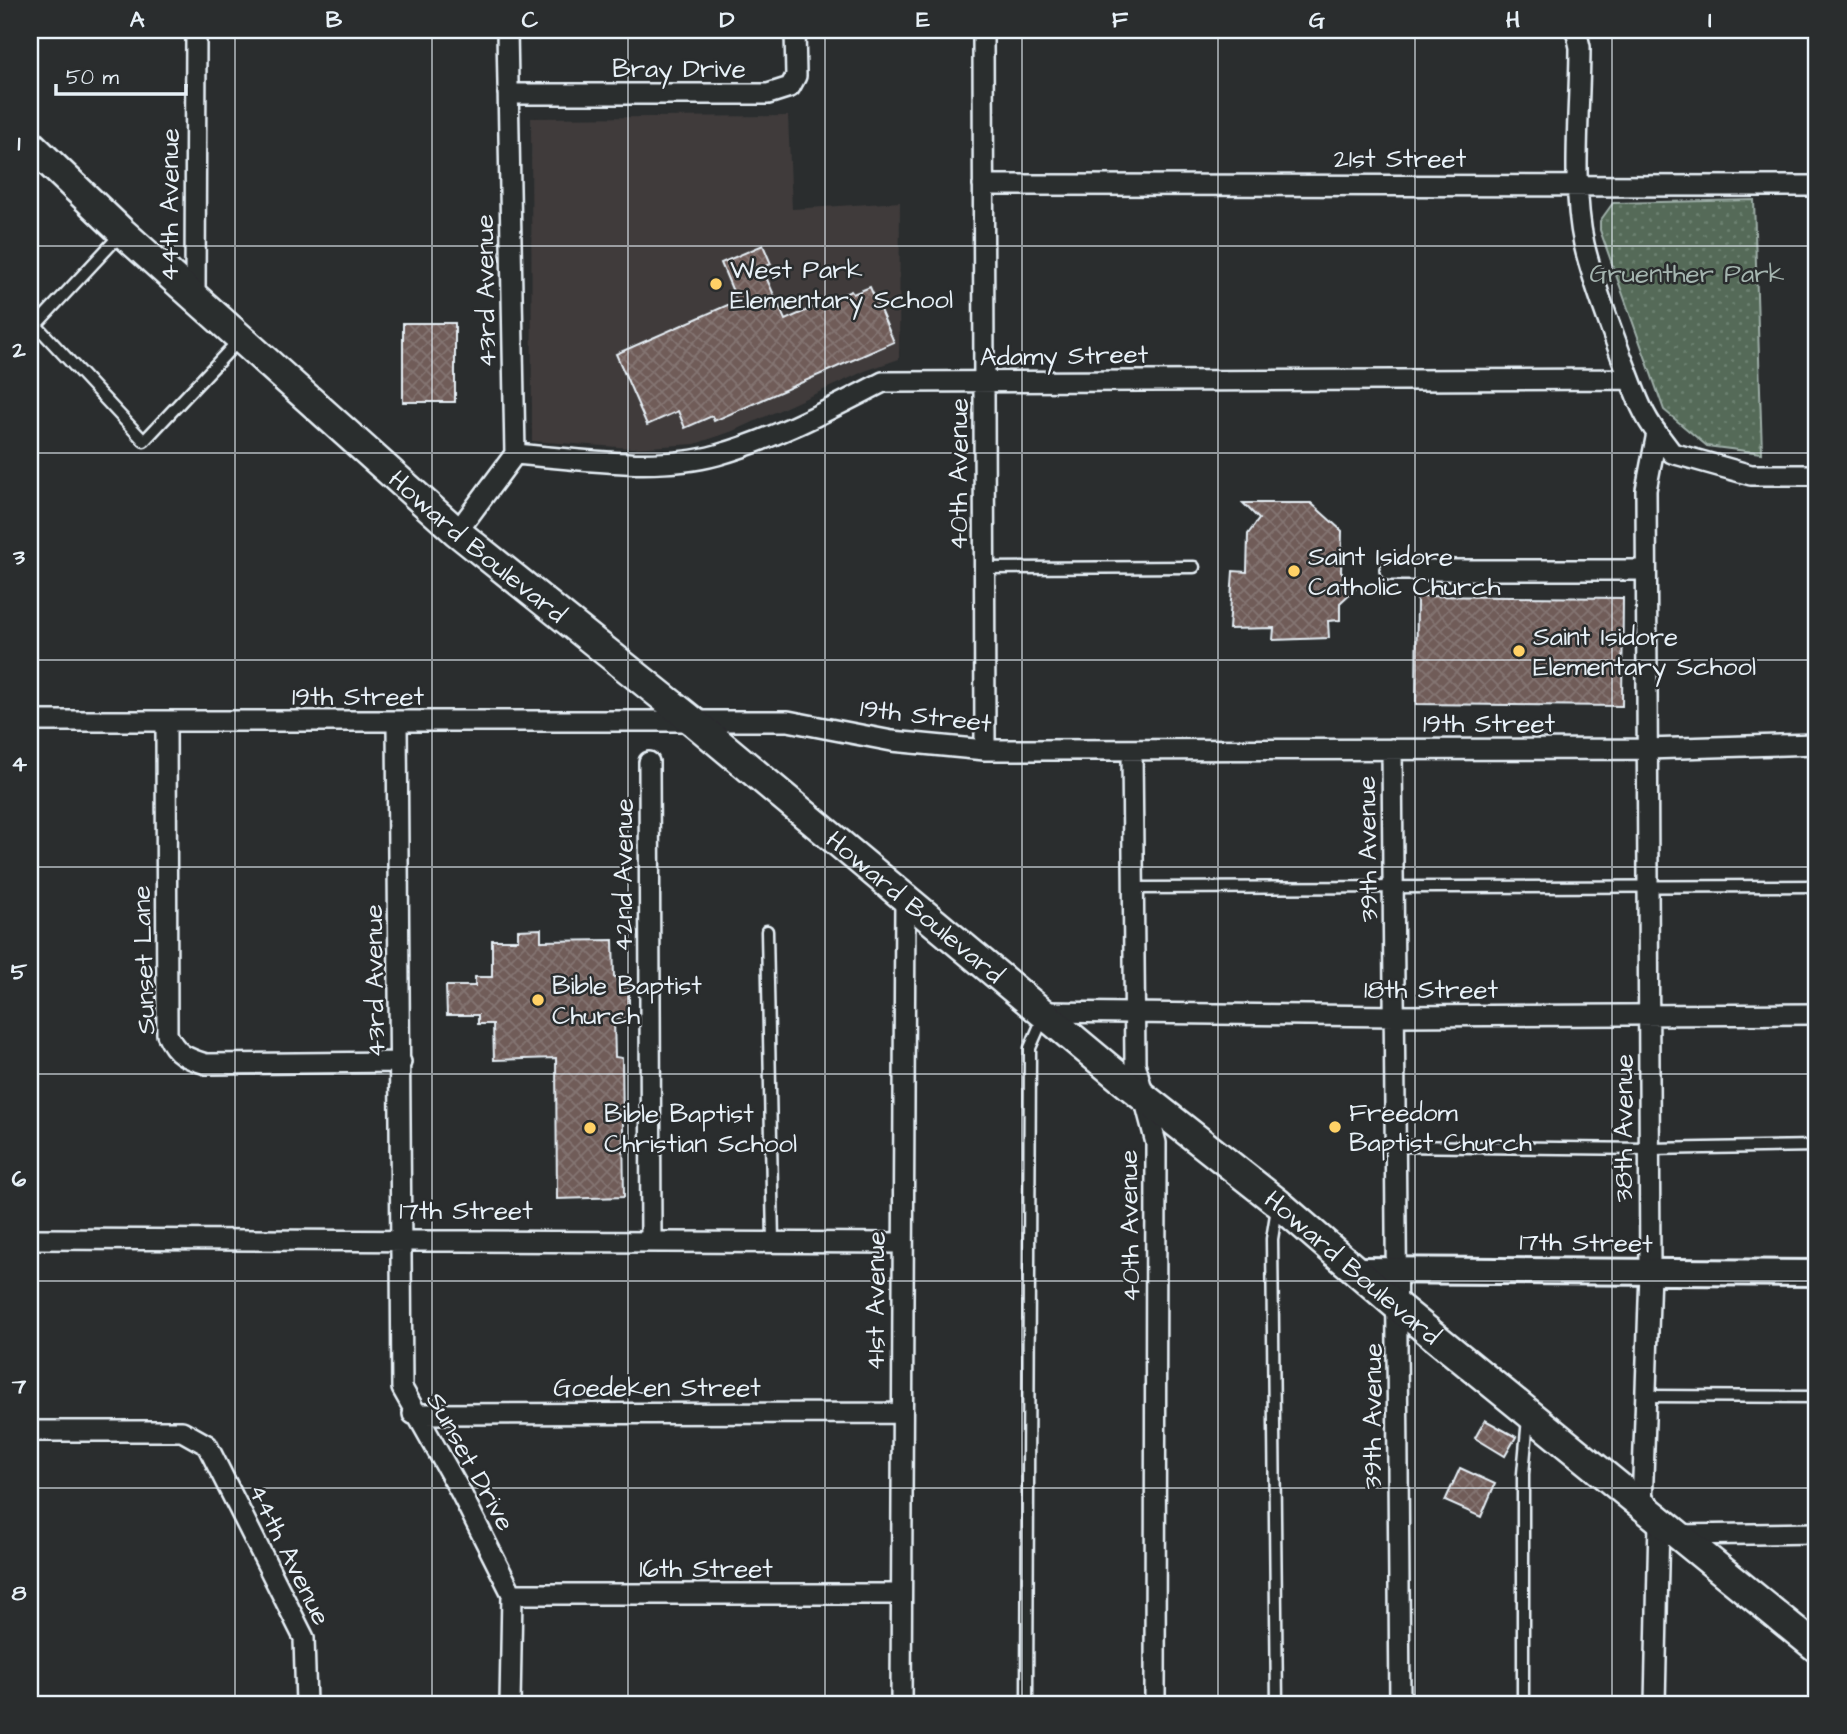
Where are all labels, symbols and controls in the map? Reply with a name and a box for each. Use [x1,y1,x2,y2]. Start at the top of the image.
text: A [130,4,145,36]
text: B [326,4,343,36]
text: C [522,4,539,36]
text: D [720,4,735,36]
text: E [916,4,930,36]
text: F [1112,4,1129,36]
text: G [1309,4,1325,36]
text: H [1506,4,1520,36]
text: I [1708,4,1712,36]
street label: Bray Drive [612,51,746,89]
scale bar [56,52,186,96]
text: 50 m [66,63,120,92]
text: 1 [18,127,21,159]
street label: 44th Avenue [152,128,188,282]
street label: 21st Street [1334,141,1467,177]
street label: 43rd Avenue [467,214,505,368]
place label: West Park Elementary School [730,252,953,320]
park label: Gruenther Park [1590,256,1785,292]
marker: West Park Elementary School [708,276,724,292]
text: 2 [11,334,26,366]
street label: Adamy Street [980,337,1149,377]
street label: 40th Avenue [941,398,977,550]
street label: Howard Boulevard [380,462,574,632]
place label: Saint Isidore Catholic Church [1308,539,1501,605]
text: 3 [12,541,25,573]
marker: Saint Isidore Catholic Church [1286,563,1302,579]
place label: Saint Isidore Elementary School [1533,619,1756,687]
marker: Saint Isidore Elementary School [1511,643,1527,659]
street label: 19th Street [292,679,425,715]
street label: 19th Street [858,690,994,742]
street label: 19th Street [1423,706,1556,742]
text: 4 [11,748,27,780]
street label: 39th Avenue [1349,776,1387,922]
street label: 42nd Avenue [606,798,642,952]
street label: Howard Boulevard [818,823,1011,992]
street label: Sunset Lane [123,885,165,1035]
street label: 43rd Avenue [356,904,394,1058]
text: 5 [11,956,28,988]
place label: Bible Baptist Church [552,968,702,1034]
street label: 18th Street [1364,972,1499,1008]
marker: Bible Baptist Church [530,992,546,1008]
street label: 38th Avenue [1606,1054,1642,1202]
place label: Freedom Baptist Church [1349,1095,1532,1161]
place label: Bible Baptist Christian School [604,1096,797,1162]
marker: Freedom Baptist Church [1327,1119,1343,1135]
marker: Bible Baptist Christian School [582,1120,598,1136]
street label: 40th Avenue [1111,1149,1149,1302]
text: 6 [12,1163,27,1195]
street label: Howard Boulevard [1257,1182,1448,1354]
street label: 17th Street [399,1193,533,1229]
street label: 17th Street [1519,1224,1653,1262]
street label: 41st Avenue [858,1231,894,1371]
street label: 39th Avenue [1355,1343,1391,1489]
text: 7 [11,1370,27,1402]
street label: Goedeken Street [553,1370,761,1406]
street label: Sunset Drive [417,1386,523,1537]
street label: 44th Avenue [239,1477,339,1631]
street label: 16th Street [639,1551,773,1587]
text: 8 [12,1577,27,1609]

